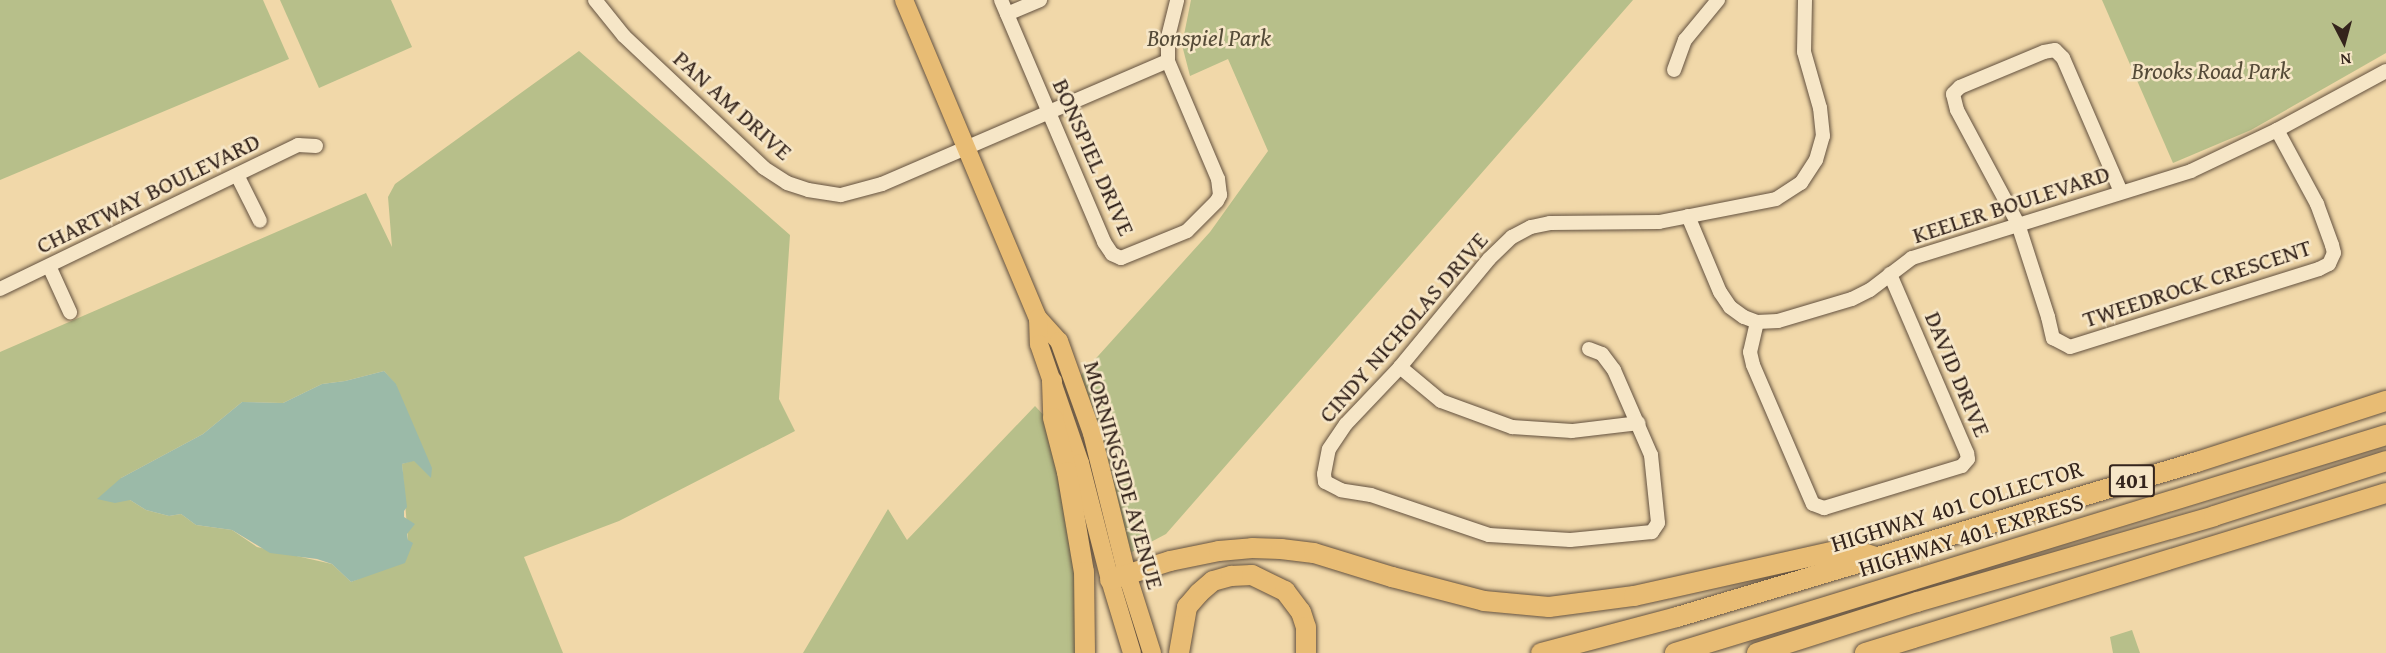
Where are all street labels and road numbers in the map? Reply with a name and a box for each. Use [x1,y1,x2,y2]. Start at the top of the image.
street label: PAN AM DRIVE [668,44,798,166]
street label: BONSPIEL DRIVE [1047,74,1141,240]
street label: CHARTWAY BOULEVARD [32,126,264,260]
street label: KEELER BOULEVARD [1909,159,2113,249]
street label: CINDY NICHOLAS DRIVE [1312,226,1494,428]
street label: TWEEDROCK CRESCENT [2079,232,2315,334]
street label: DAVID DRIVE [1919,307,1997,441]
street label: MORNINGSIDE AVENUE [1078,357,1170,593]
street label: HIGHWAY 401 COLLECTOR [1827,454,2087,558]
road number: 401 [2108,462,2156,500]
street label: HIGHWAY 401 EXPRESS [1855,487,2087,583]

